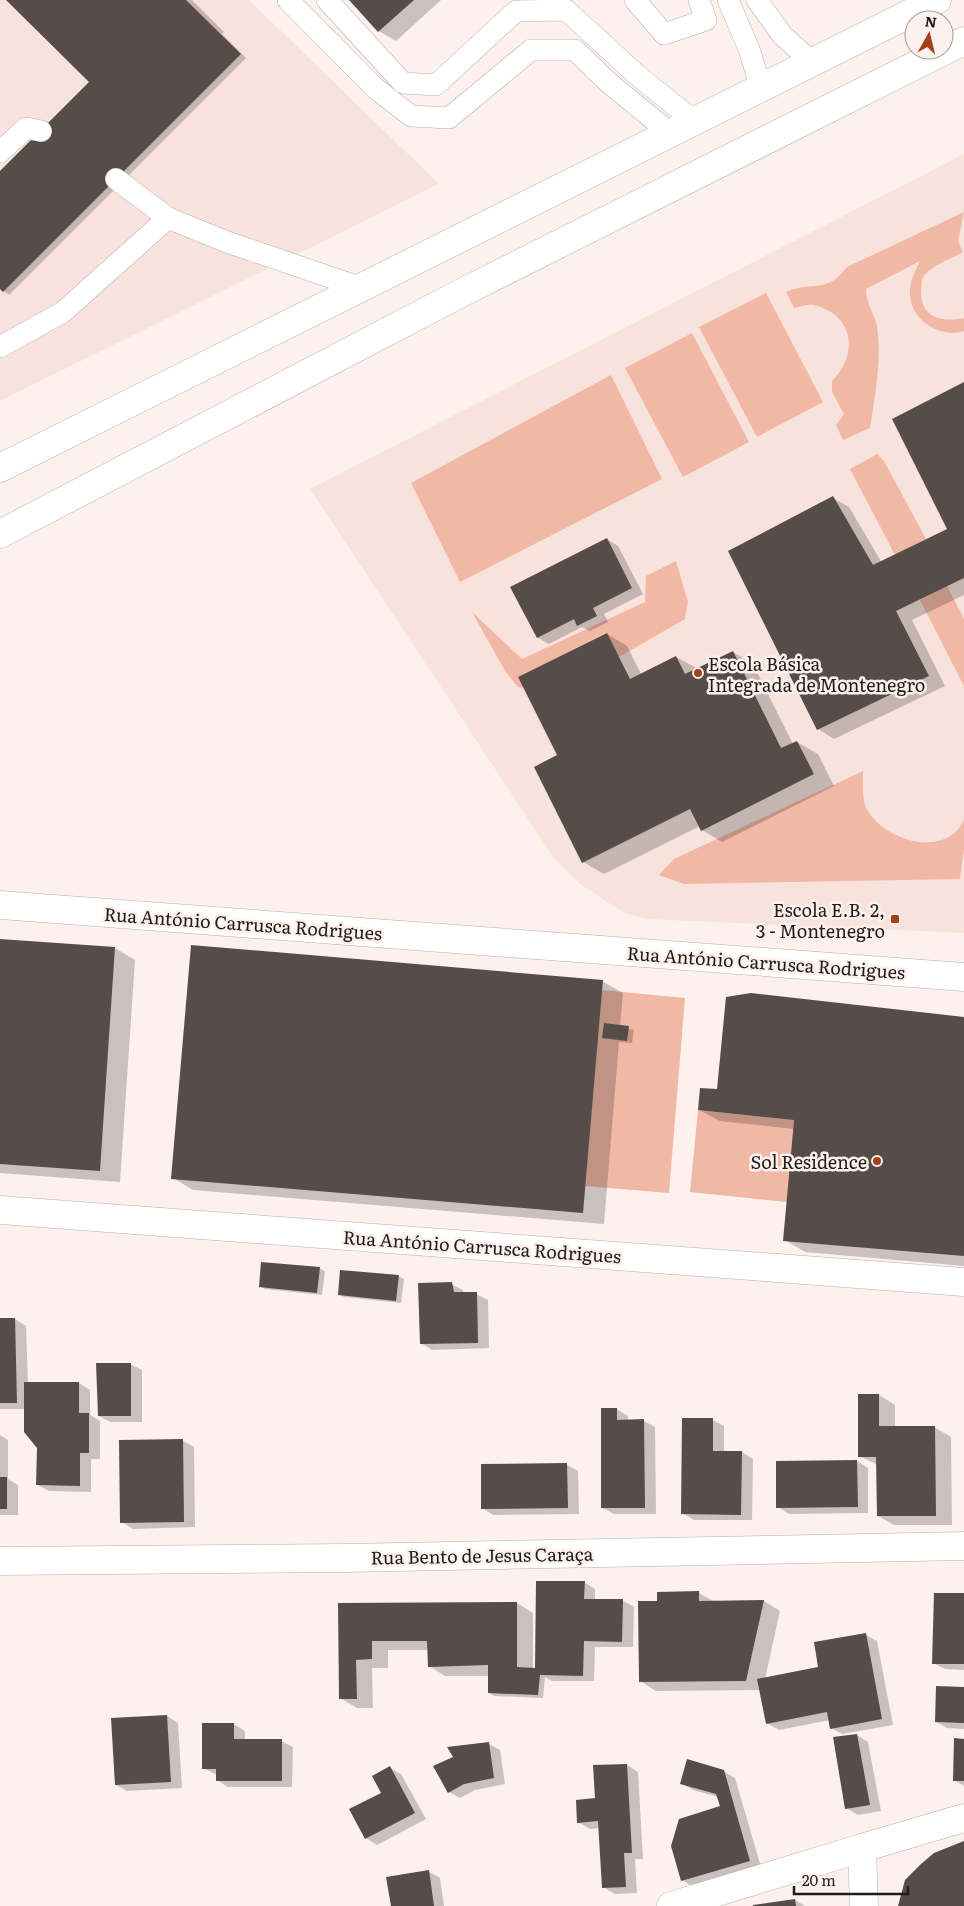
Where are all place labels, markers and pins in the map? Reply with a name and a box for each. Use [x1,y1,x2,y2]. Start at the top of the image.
place label: Escola Básica Integrada de Montenegro [708,650,925,698]
marker: Escola Básica Integrada de Montenegro [692,667,704,679]
place label: Escola E.B. 2, 3 - Montenegro [756,896,885,944]
marker: Escola E.B. 2, 3 - Montenegro [889,913,901,925]
place label: Sol Residence [751,1148,867,1175]
marker: Sol Residence [871,1155,883,1167]

